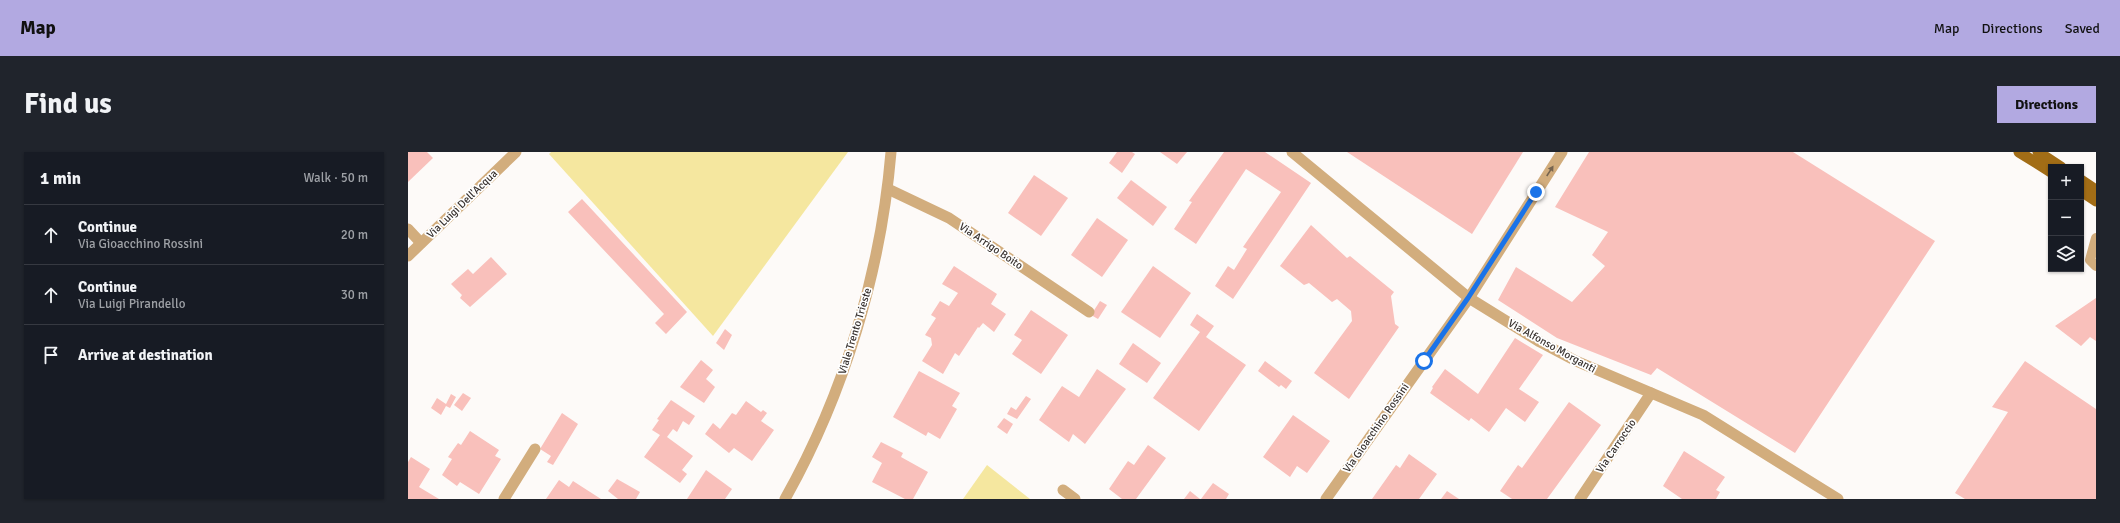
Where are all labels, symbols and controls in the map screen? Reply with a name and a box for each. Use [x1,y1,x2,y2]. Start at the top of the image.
text: Map [20,16,56,40]
text: Map [1934,20,1960,37]
text: Directions [1982,20,2043,37]
text: Saved [2065,20,2100,37]
button: Directions [1997,86,2096,123]
text: Find us [24,87,112,121]
map controls [2048,164,2084,272]
button: + [2048,164,2084,200]
one-way arrow [1546,166,1554,176]
street label: Via Luigi Dell'Acqua [424,167,500,241]
text: 1 min [40,168,81,189]
text: Walk · 50 m [304,170,368,186]
route end [1527,183,1545,201]
button: − [2048,200,2084,236]
text: Continue [78,218,137,236]
street label: Via Arrigo Boito [957,220,1026,272]
icon: ahead [40,224,62,246]
text: 20 m [341,227,368,243]
text: Via Gioacchino Rossini [78,236,203,252]
button: layers [2048,236,2084,272]
text: Continue [78,278,137,296]
icon: ahead [40,284,62,306]
street label: Viale Trento Trieste [836,286,874,376]
text: 30 m [341,287,368,303]
text: Via Luigi Pirandello [78,296,186,312]
street label: Via Alfonso Morganti [1506,317,1598,375]
icon: arrive [40,344,62,366]
text: Arrive at destination [78,346,213,364]
route start [1415,352,1433,370]
street label: Via Gioacchino Rossini [1340,381,1412,475]
street label: Via Carroccio [1593,416,1639,475]

